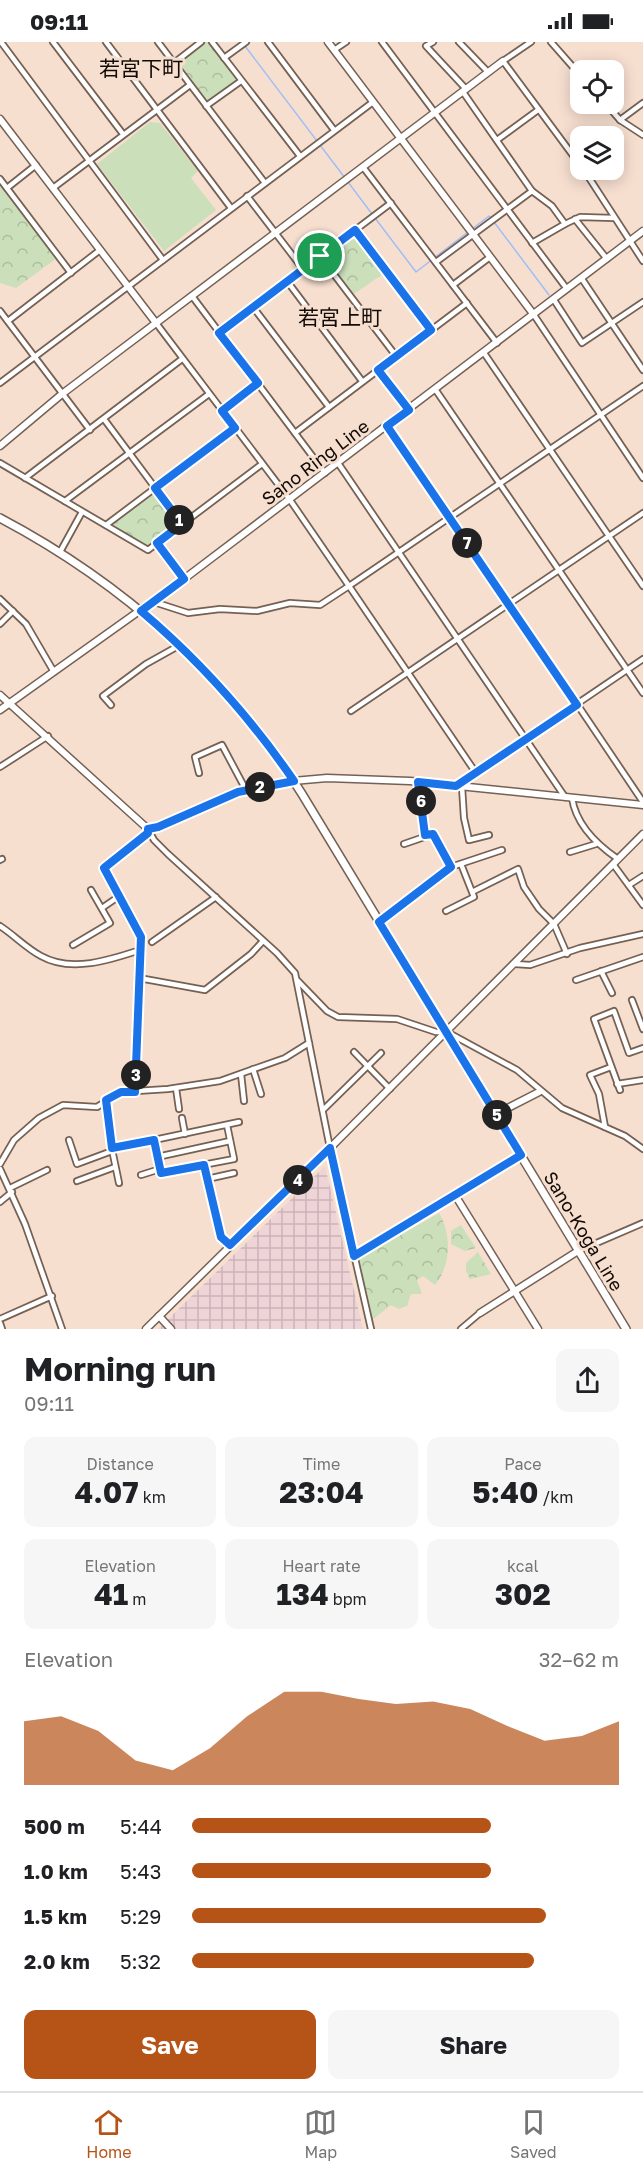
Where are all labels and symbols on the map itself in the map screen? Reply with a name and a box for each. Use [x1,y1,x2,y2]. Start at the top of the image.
district label: 若宮下町 [99,55,183,81]
pin [294,230,345,281]
district label: 若宮上町 [298,304,382,330]
street label: Sano Ring Line [257,415,373,509]
pin: 1 [164,505,194,535]
pin: 7 [452,528,482,558]
pin: 2 [245,772,275,802]
pin: 6 [406,786,436,816]
pin: 3 [121,1060,151,1090]
pin: 5 [482,1100,512,1130]
pin: 4 [283,1165,313,1195]
street label: Sano-Koga Line [540,1167,628,1295]

